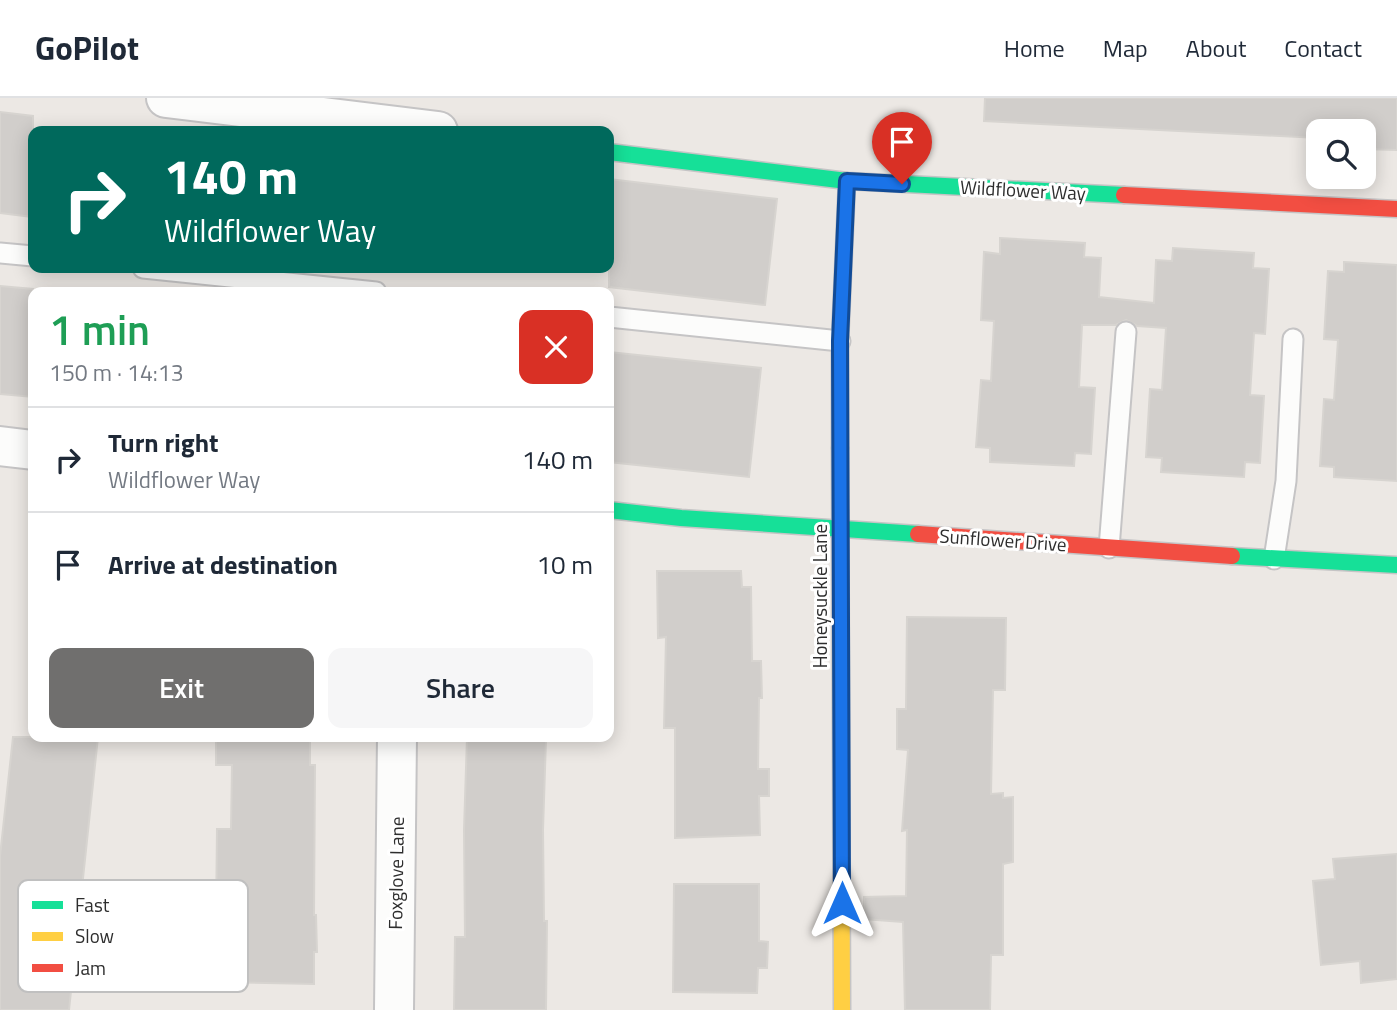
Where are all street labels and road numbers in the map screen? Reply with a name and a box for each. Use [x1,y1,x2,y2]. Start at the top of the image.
street label: Wildflower Way [959,172,1087,207]
street label: Sunflower Drive [938,521,1068,558]
street label: Honeysuckle Lane [805,524,834,668]
street label: Foxglove Lane [380,816,411,930]

